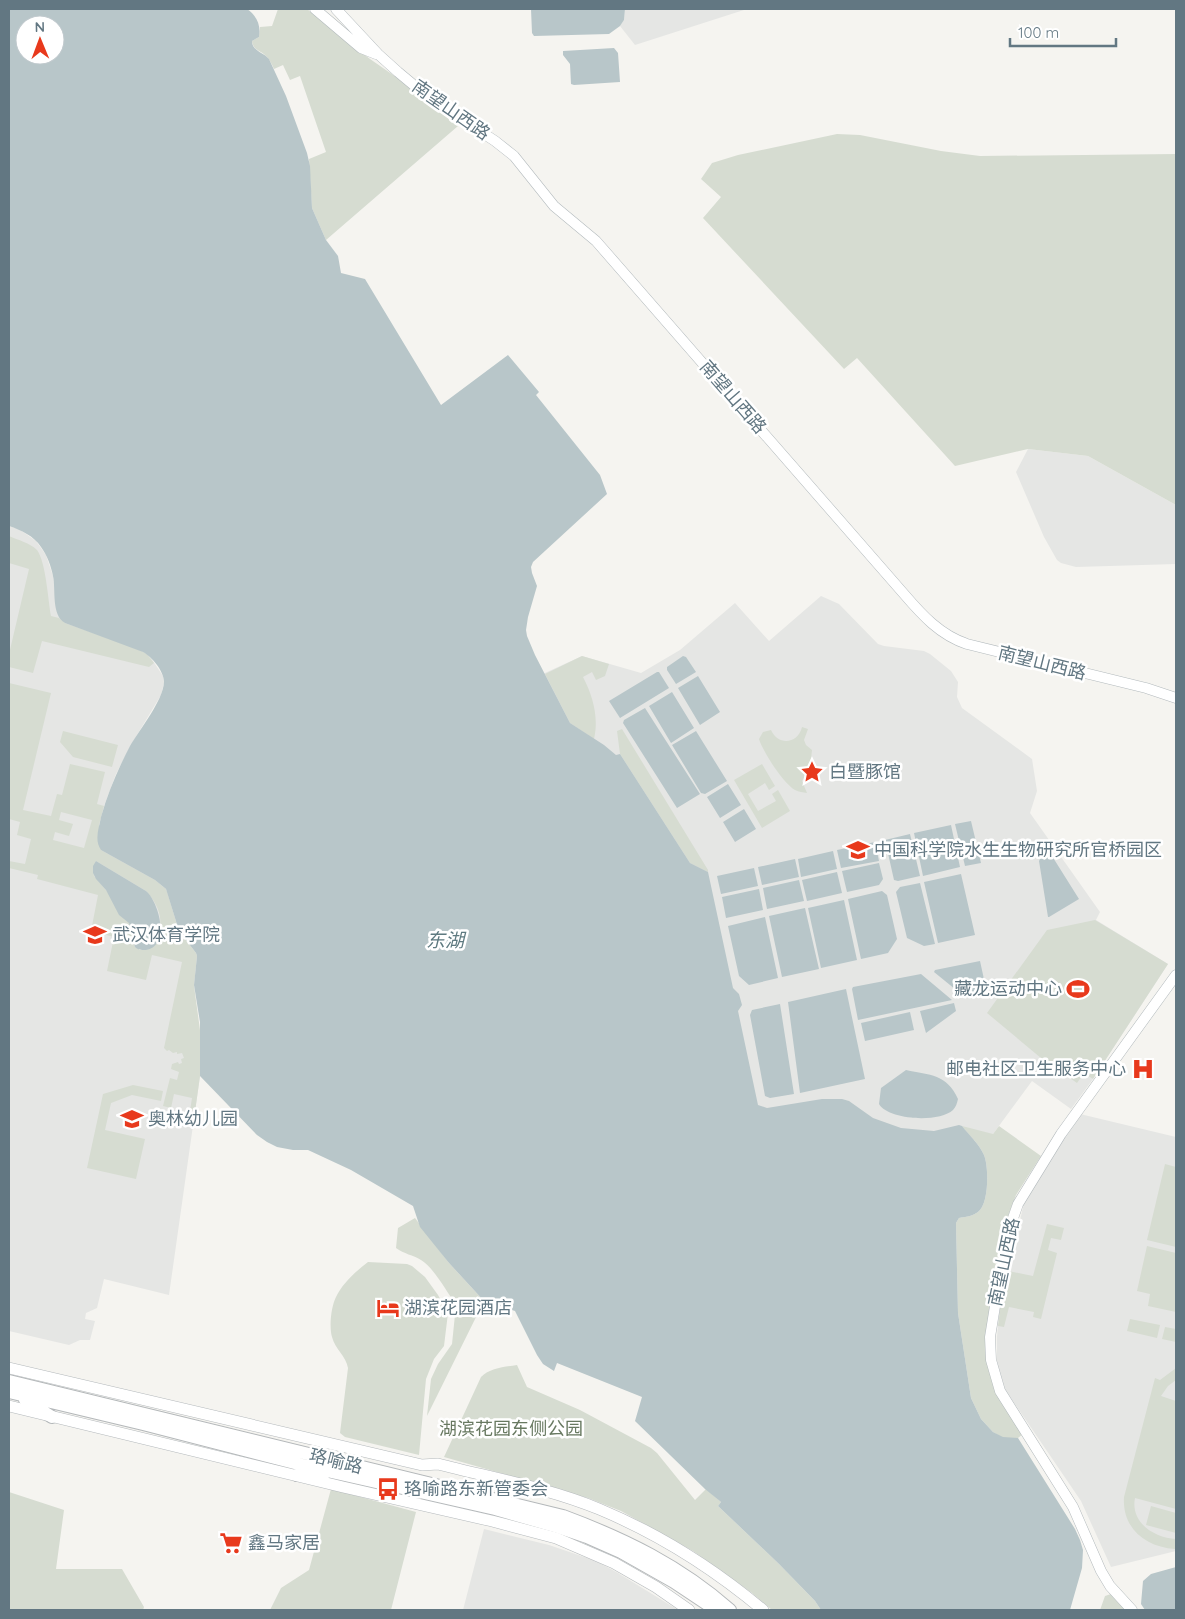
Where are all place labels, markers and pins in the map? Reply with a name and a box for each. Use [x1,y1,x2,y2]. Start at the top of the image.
place icon: 白暨豚馆 [799,759,825,785]
place label: 白暨豚馆 [829,760,901,783]
school or university icon: 中国科学院水生生物研究所官桥园区 [845,837,871,863]
place label: 中国科学院水生生物研究所官桥园区 [874,838,1162,861]
school or university icon: 武汉体育学院 [82,922,108,948]
place label: 武汉体育学院 [112,923,220,946]
sports icon: 藏龙运动中心 [1065,976,1091,1002]
place label: 藏龙运动中心 [954,977,1062,1000]
hospital icon: 邮电社区卫生服务中心 [1130,1056,1156,1082]
place label: 邮电社区卫生服务中心 [946,1057,1126,1080]
school or university icon: 奥林幼儿园 [119,1106,145,1132]
place label: 奥林幼儿园 [148,1107,238,1130]
hotel icon: 湖滨花园酒店 [375,1295,401,1321]
place label: 湖滨花园酒店 [404,1296,512,1319]
bus stop icon: 珞喻路东新管委会 [375,1476,401,1502]
place label: 珞喻路东新管委会 [404,1477,548,1500]
supermarket icon: 鑫马家居 [218,1530,244,1556]
place label: 鑫马家居 [248,1531,320,1554]

